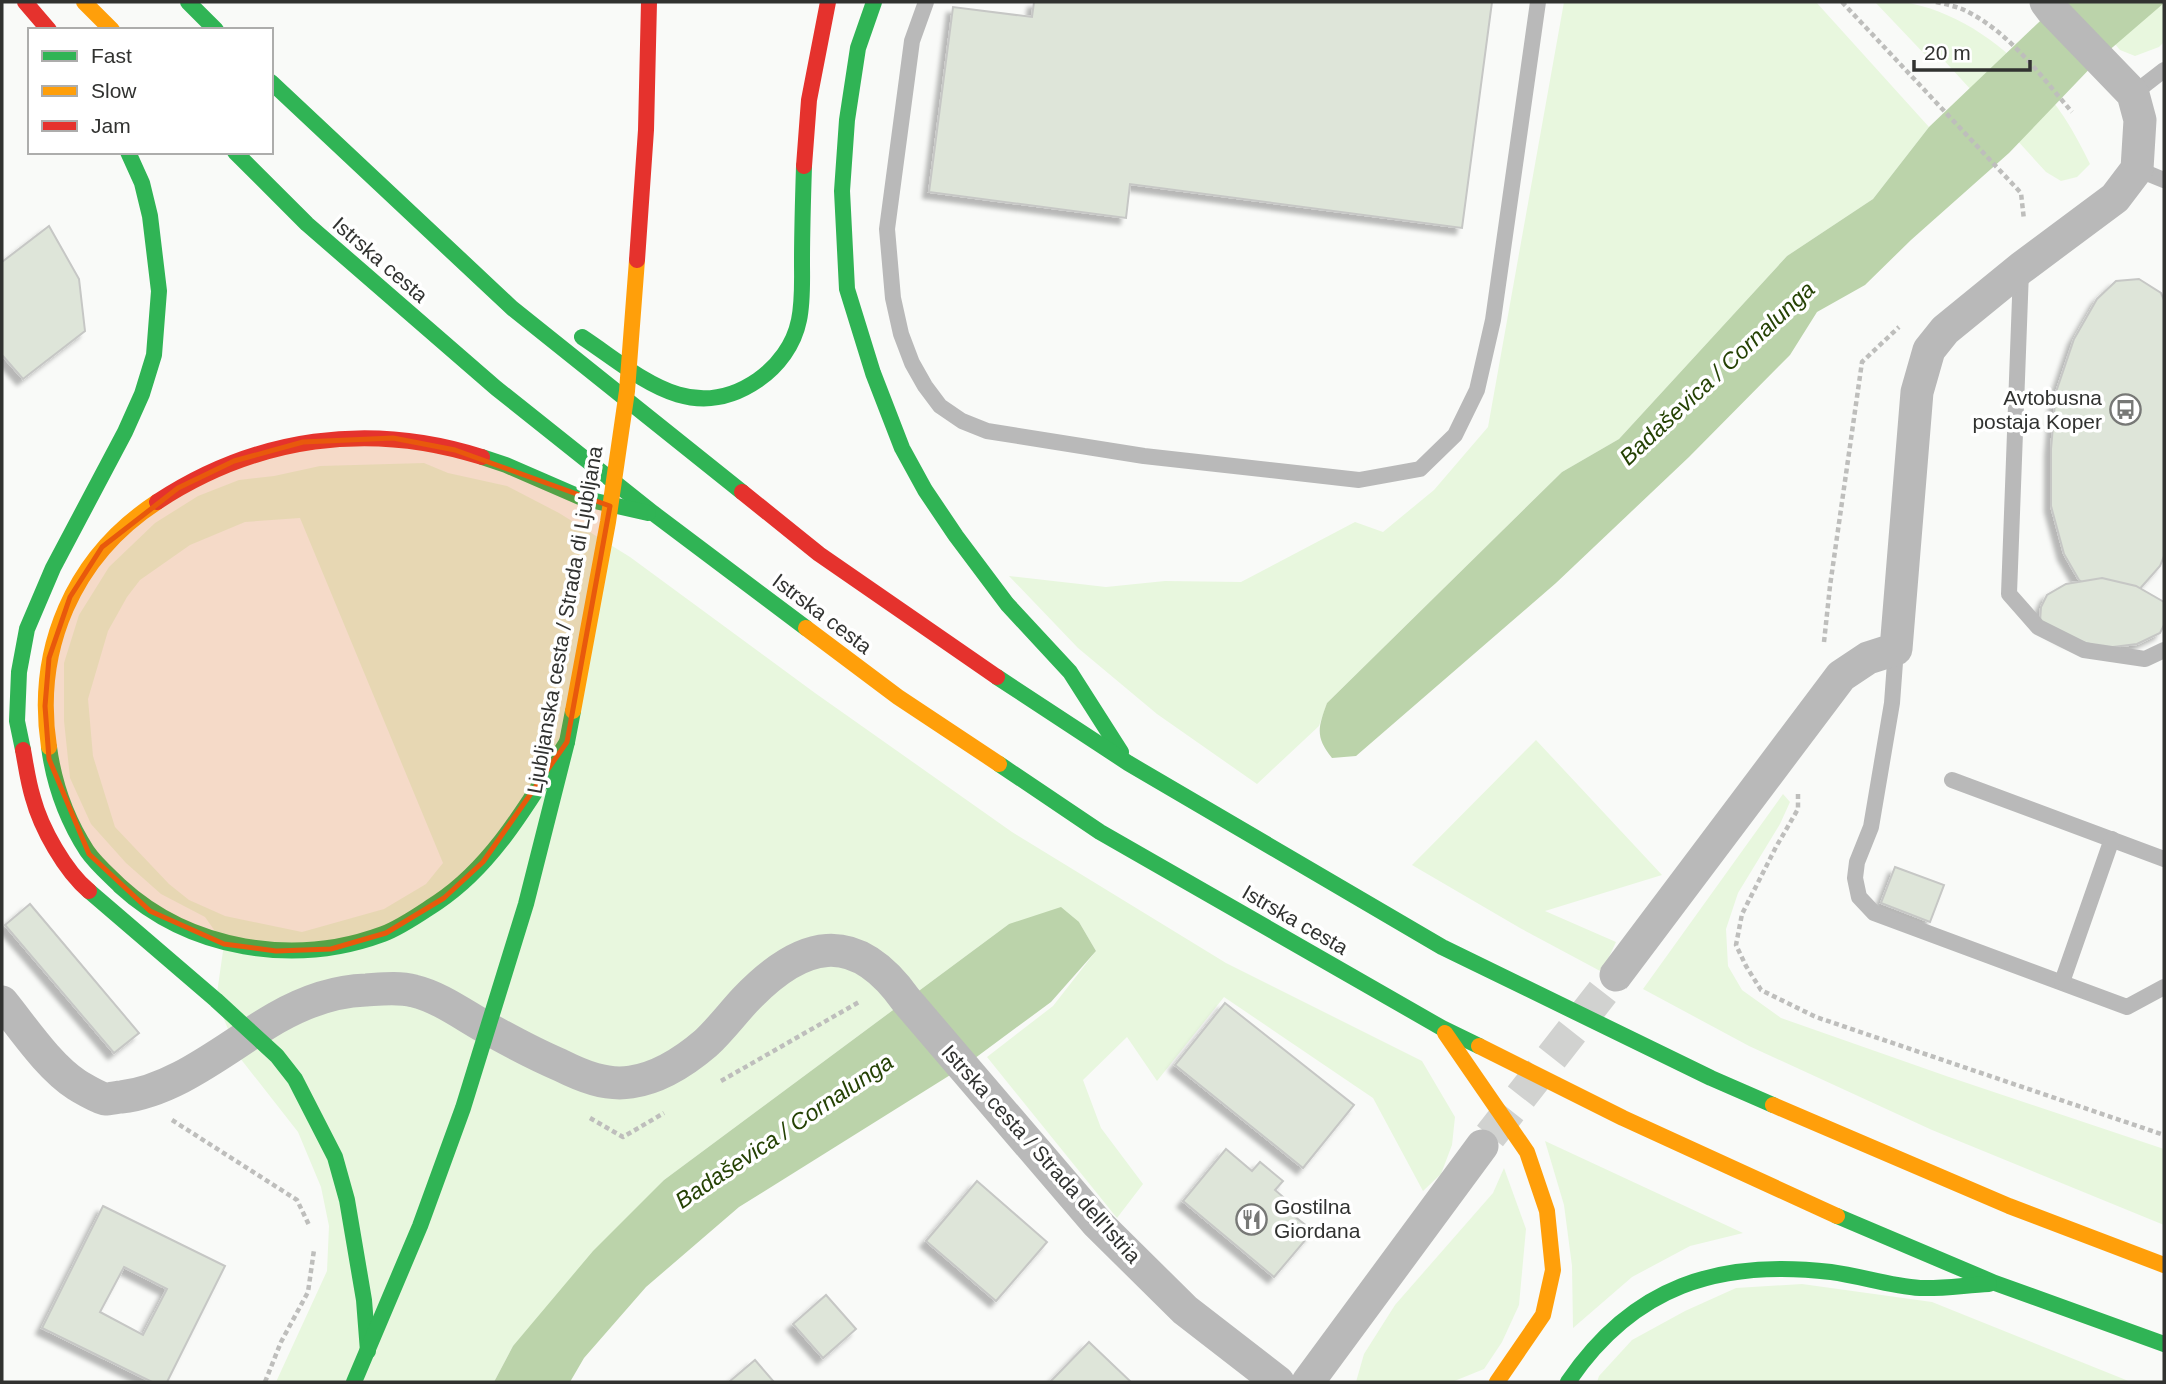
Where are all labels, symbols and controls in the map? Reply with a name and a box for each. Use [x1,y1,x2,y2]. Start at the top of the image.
legend [28,28,273,154]
scale bar [1914,28,2030,72]
text: 20 m [1924,41,1971,64]
text: Fast [91,44,132,67]
text: Slow [91,79,137,102]
text: Jam [91,114,131,137]
street label: Istrska cesta [328,212,433,307]
water label: Badaševica / Cornalunga [1614,276,1820,470]
place label: Avtobusna postaja Koper [1972,386,2102,433]
bus stop icon: Avtobusna postaja Koper [2108,393,2142,427]
street label: Ljubljanska cesta / Strada di Ljubljana [523,444,606,796]
street label: Istrska cesta [768,569,877,658]
street label: Istrska cesta [1238,880,1352,959]
street label: Istrska cesta / Strada dell'Istria [937,1040,1146,1268]
water label: Badaševica / Cornalunga [670,1048,898,1214]
place label: Gostilna Giordana [1274,1195,1361,1242]
restaurant icon: Gostilna Giordana [1234,1202,1268,1236]

